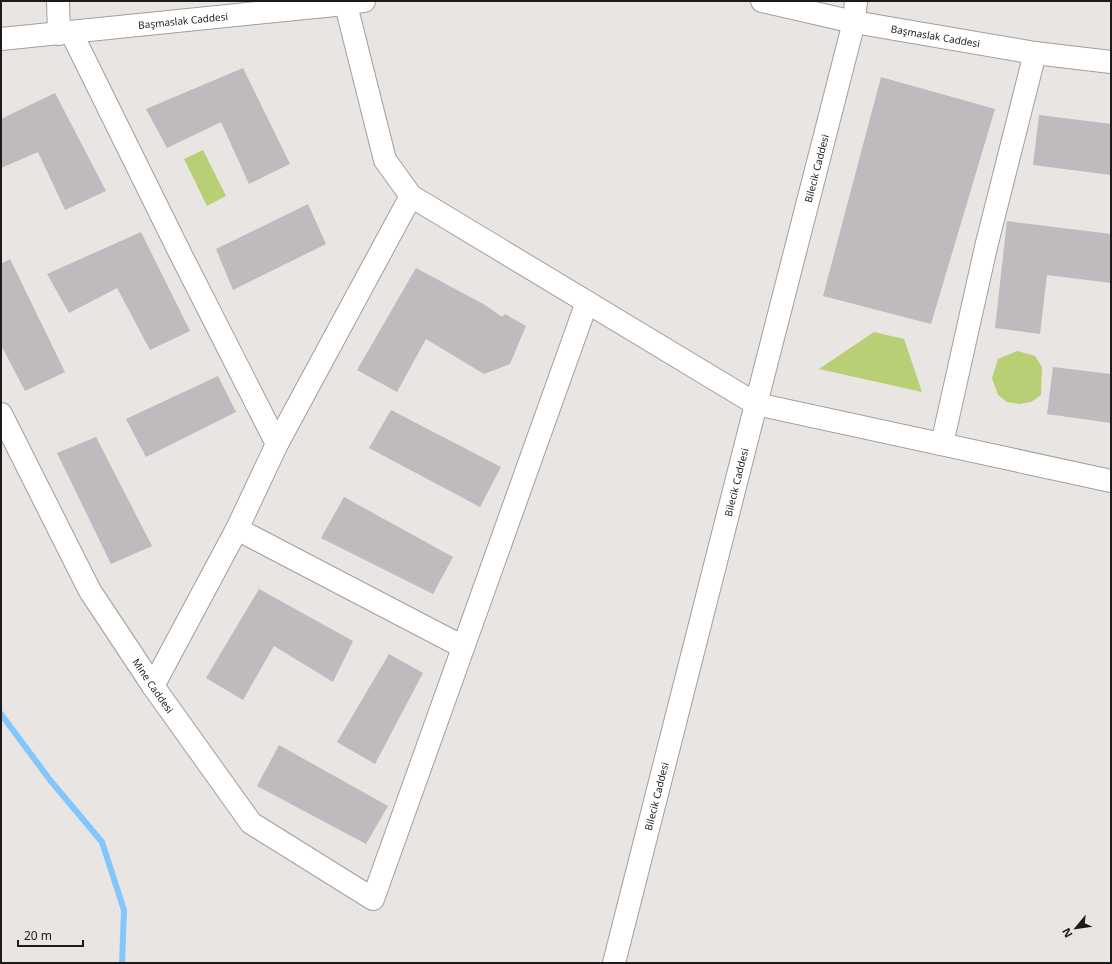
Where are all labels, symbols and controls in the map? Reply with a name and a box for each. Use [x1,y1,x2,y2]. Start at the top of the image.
street label: Başmaslak Caddesi [137,9,229,32]
street label: Başmaslak Caddesi [890,21,981,50]
street label: Bilecik Caddesi [801,133,832,204]
street label: Bilecik Caddesi [721,447,752,518]
street label: Mine Caddesi [130,656,177,716]
street label: Bilecik Caddesi [641,761,672,832]
north arrow [1056,908,1096,948]
scale bar [18,922,83,948]
text: N [1058,926,1076,941]
text: 20 m [24,927,52,944]

